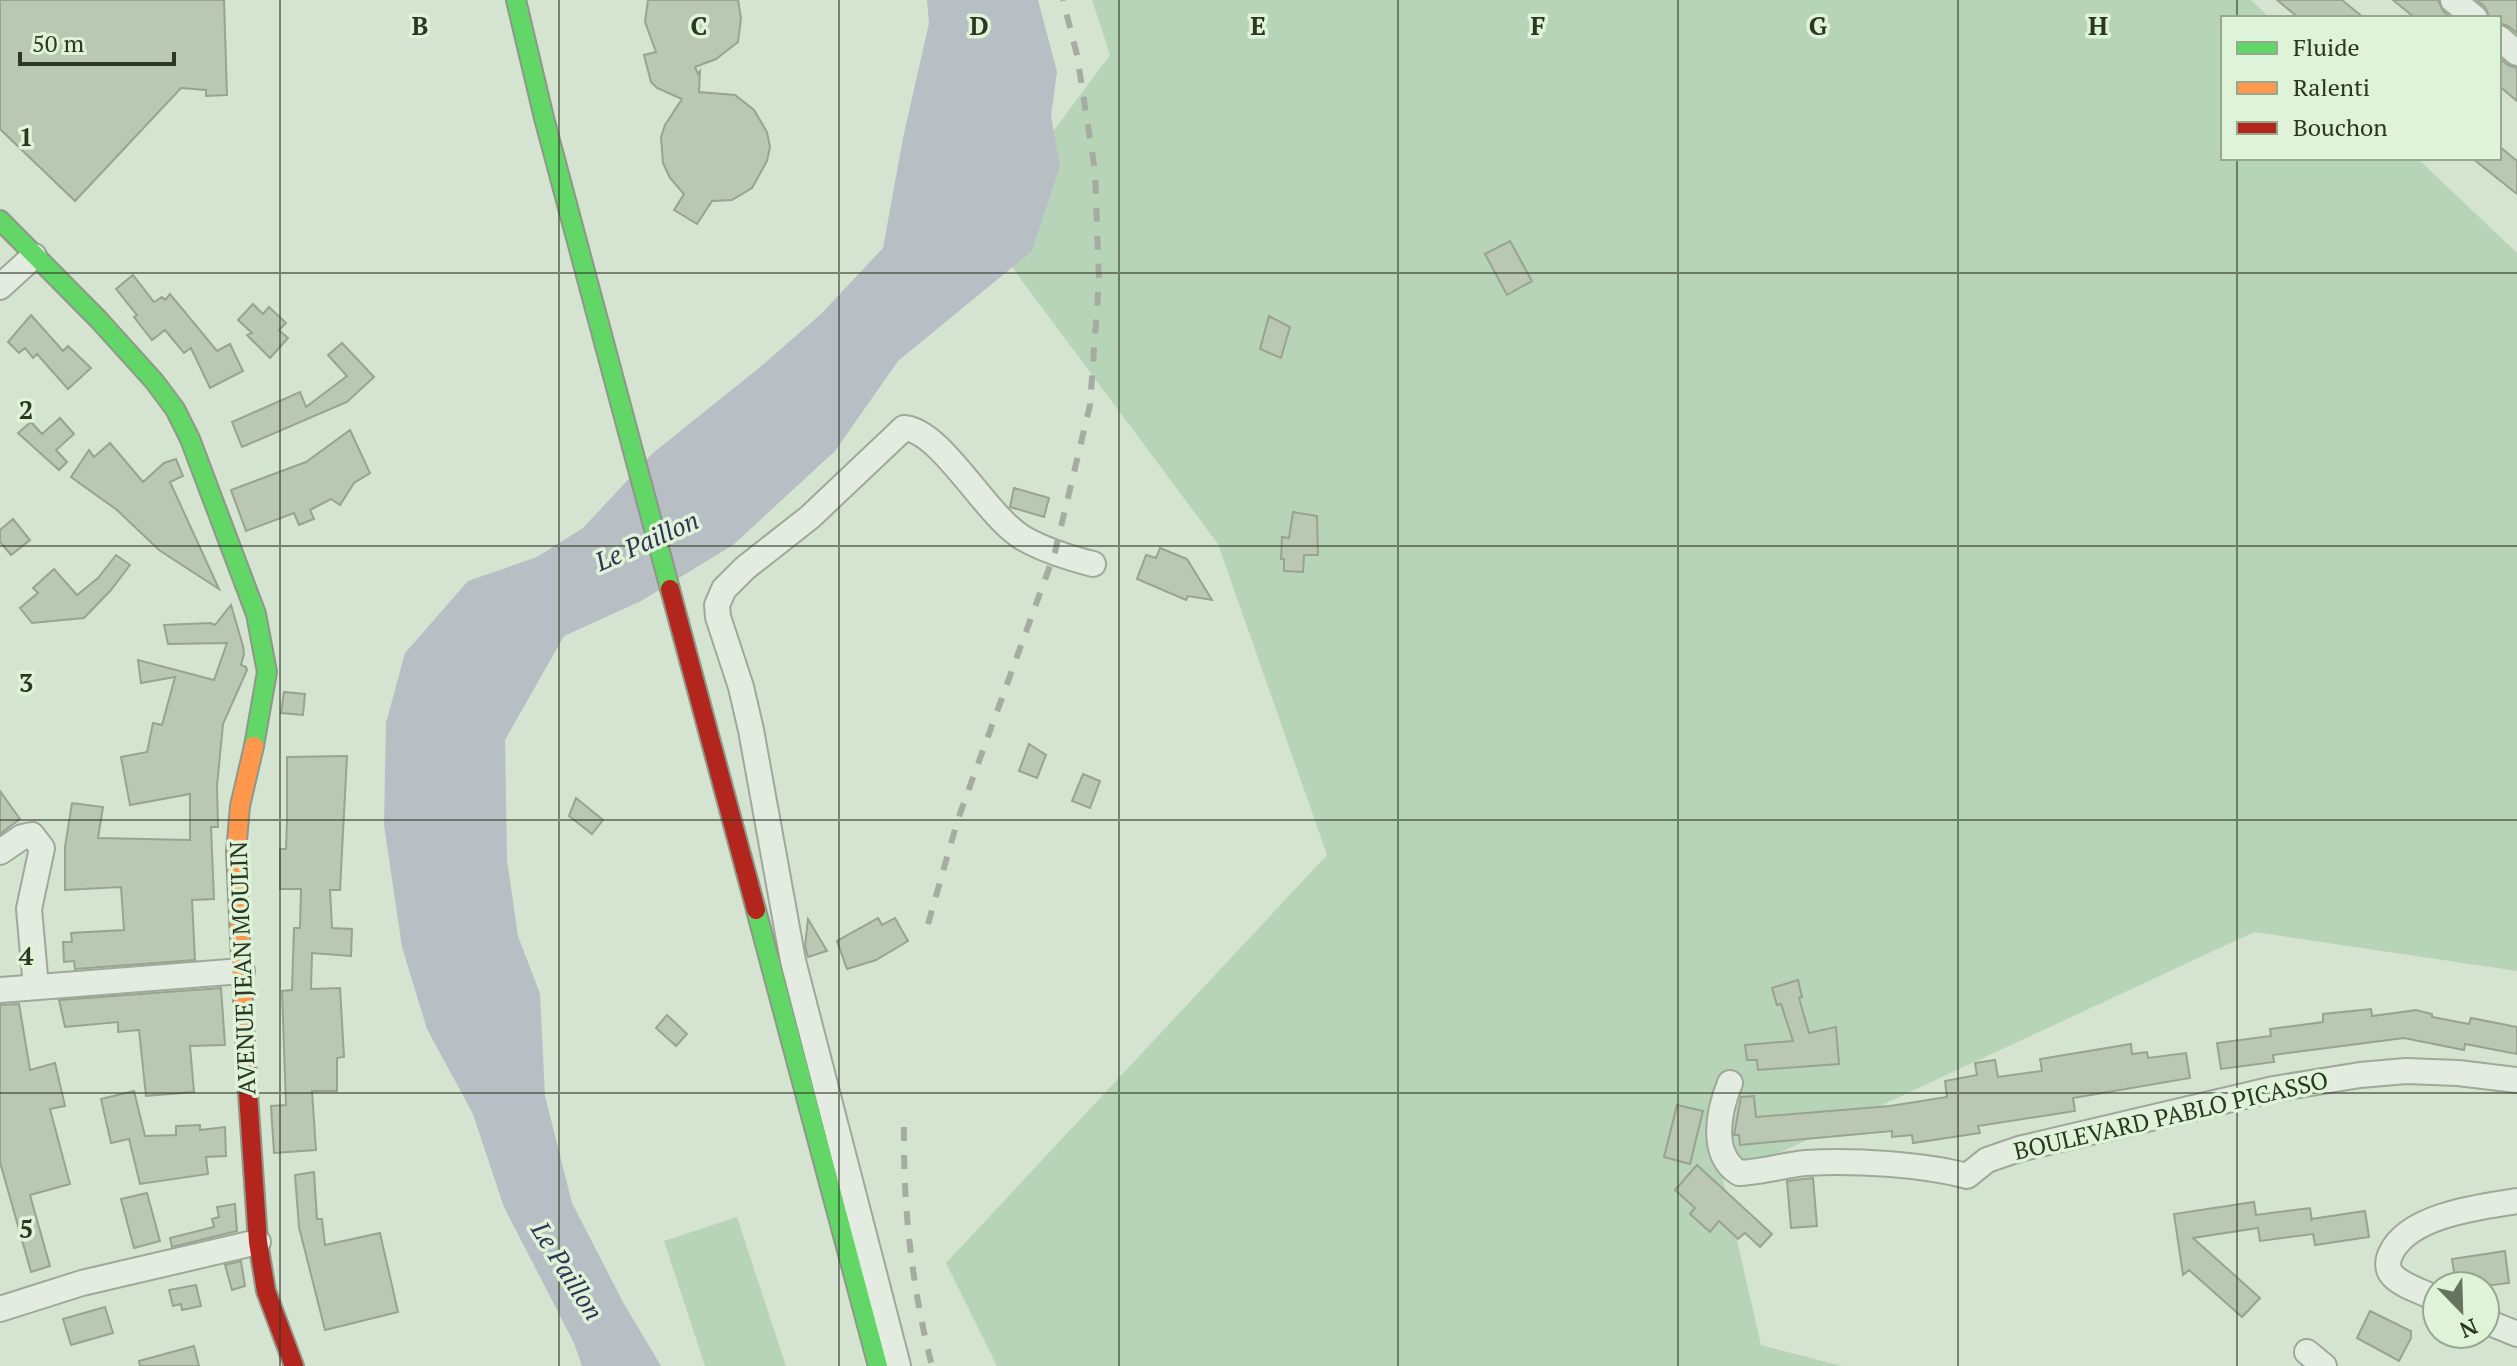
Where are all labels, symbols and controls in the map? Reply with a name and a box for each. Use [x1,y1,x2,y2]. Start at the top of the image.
text: B [412,8,428,42]
text: C [691,8,707,42]
text: D [969,8,989,42]
text: E [1250,8,1266,42]
text: F [1531,8,1546,42]
text: G [1809,8,1828,42]
text: H [2088,8,2108,42]
scale bar [20,16,174,66]
legend [2221,16,2501,160]
text: 50 m [32,27,84,59]
text: Fluide [2293,31,2360,63]
text: Ralenti [2293,71,2370,103]
text: Bouchon [2293,111,2388,143]
text: 1 [19,119,33,153]
text: 2 [19,392,33,426]
water label: Le Paillon [588,502,704,578]
text: 3 [19,665,33,699]
street label: AVENUE JEAN MOULIN [222,841,262,1095]
text: 4 [19,938,34,972]
street label: BOULEVARD PABLO PICASSO [2010,1063,2331,1167]
text: 5 [19,1211,33,1245]
water label: Le Paillon [524,1214,611,1326]
north arrow [2421,1270,2501,1350]
text: N [2455,1312,2482,1346]

